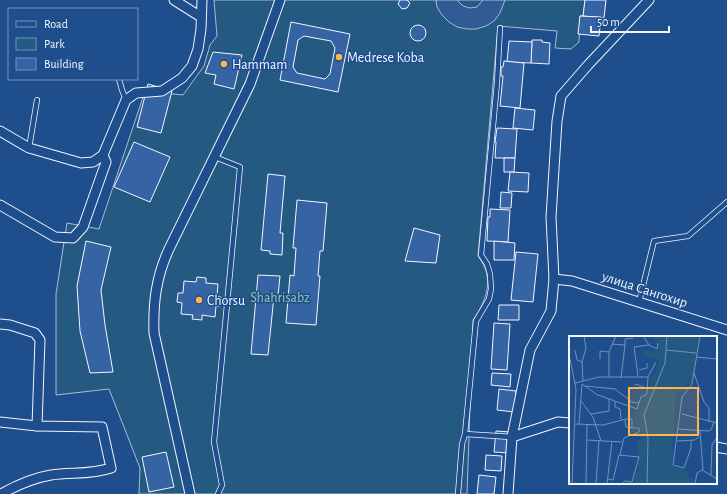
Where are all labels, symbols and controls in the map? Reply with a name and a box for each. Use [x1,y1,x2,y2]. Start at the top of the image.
legend [8,8,138,80]
scale bar [591,8,669,34]
text: 50 m [597,16,620,28]
text: Road [44,18,68,30]
text: Park [44,38,65,50]
place label: Medrese Koba [347,51,425,65]
marker: Medrese Koba [334,52,344,62]
text: Building [44,58,84,70]
place label: Hammam [232,58,287,72]
marker: Hammam [219,59,229,69]
street label: улица Сангохир [599,269,689,310]
park label: Shahrisabz [250,291,310,305]
place label: Chorsu [207,294,245,308]
marker: Chorsu [194,295,204,305]
inset map [569,336,717,484]

